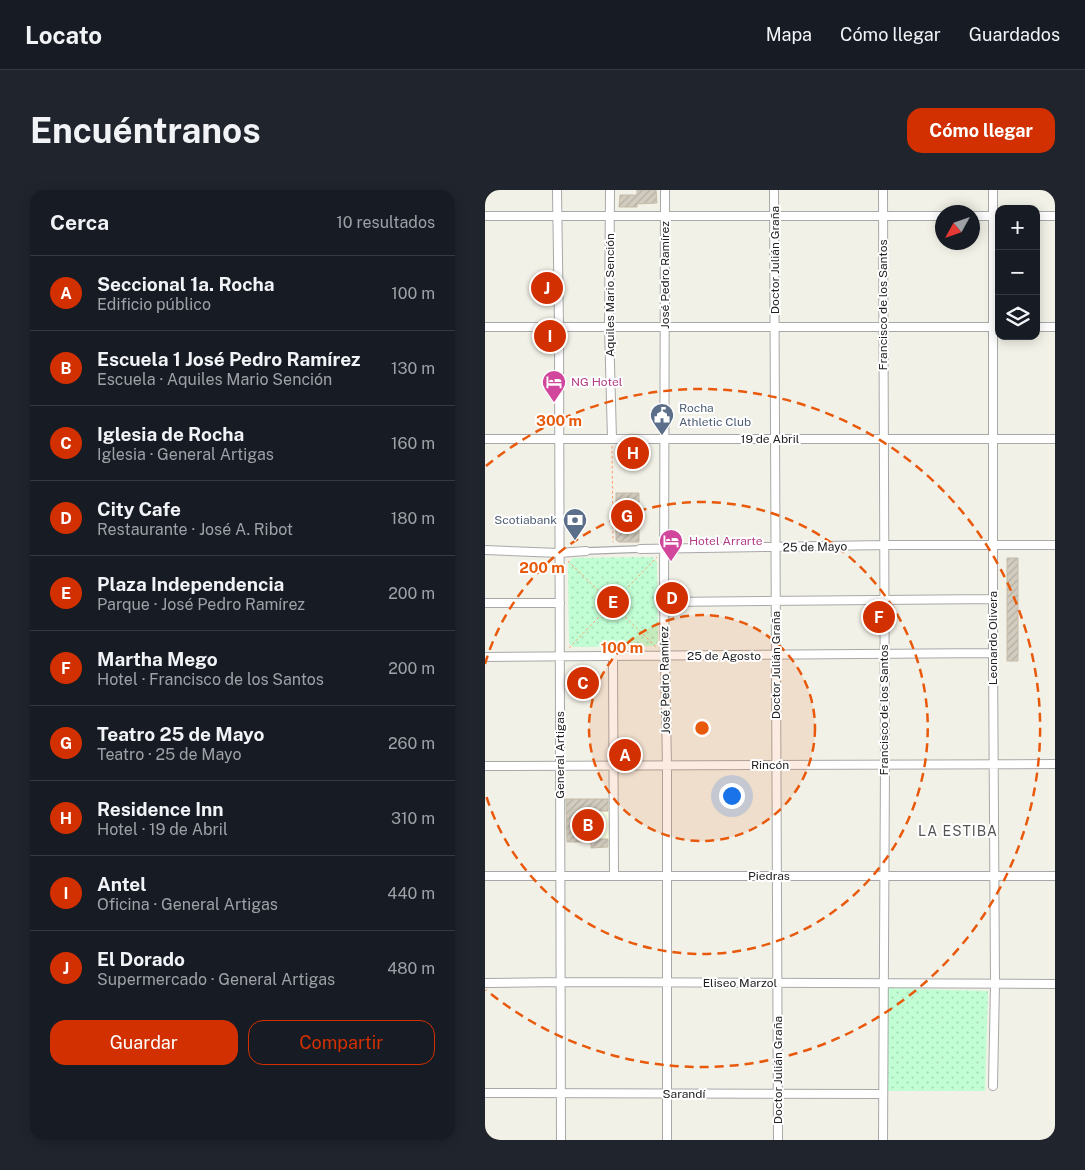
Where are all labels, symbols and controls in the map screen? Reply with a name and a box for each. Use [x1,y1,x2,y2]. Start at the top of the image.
text: Locato [25,21,102,49]
text: Mapa [766,24,812,45]
text: Cómo llegar [840,24,941,45]
text: Guardados [969,24,1060,45]
button: Cómo llegar [907,108,1055,153]
text: Encuéntranos [30,110,261,151]
north arrow [935,205,980,250]
map controls [995,205,1040,340]
button: + [995,205,1040,250]
street label: Doctor Julián Graña [768,206,782,314]
text: Cerca [50,210,109,235]
text: 10 resultados [336,213,435,232]
street label: José Pedro Ramírez [658,221,672,329]
street label: Aquiles Mario Sención [603,233,617,357]
street label: Francisco de los Santos [876,239,890,371]
button: − [995,250,1040,295]
pin: J [531,269,563,307]
text: Seccional 1a. Rocha [97,273,275,295]
text: A [60,284,72,303]
text: 100 m [391,284,435,303]
text: Edificio público [97,295,211,314]
button: layers [995,295,1040,340]
pin: I [534,317,566,355]
text: Escuela 1 José Pedro Ramírez [97,348,360,370]
text: B [61,359,71,378]
text: 130 m [391,359,435,378]
hotel icon: NG Hotel [541,369,567,403]
text: Escuela · Aquiles Mario Sención [97,370,332,389]
place label: NG Hotel [571,375,623,389]
place label: Rocha Athletic Club [679,401,751,429]
public building icon: Rocha Athletic Club [649,402,675,436]
text: 300 m [536,412,582,429]
text: Iglesia de Rocha [97,423,244,445]
street label: 19 de Abril [741,432,800,446]
text: C [60,434,72,453]
text: 160 m [391,434,435,453]
pin: H [617,434,649,472]
text: Iglesia · General Artigas [97,445,274,464]
pin: G [611,497,643,535]
text: City Cafe [97,498,181,520]
bank icon: Scotiabank [562,507,588,541]
text: D [60,509,72,528]
text: 180 m [391,509,435,528]
place label: Scotiabank [494,513,557,527]
text: Restaurante · José A. Ribot [97,520,293,539]
hotel icon: Hotel Arrarte [658,528,684,562]
place label: Hotel Arrarte [689,534,763,548]
street label: 25 de Mayo [783,539,848,555]
text: 200 m [519,559,565,576]
text: Plaza Independencia [97,573,284,595]
pin: D [656,579,688,617]
pin: E [597,583,629,621]
text: E [61,584,71,603]
text: 200 m [388,584,435,603]
street label: Leonardo Olivera [986,591,1000,685]
text: Parque · José Pedro Ramírez [97,595,305,614]
pin: F [863,598,895,636]
street label: Doctor Julián Graña [769,611,783,719]
street label: José Pedro Ramírez [657,626,673,734]
text: 100 m [601,639,643,656]
street label: Francisco de los Santos [877,644,891,776]
text: Martha Mego [97,648,218,670]
street label: 25 de Agosto [687,649,761,663]
text: F [61,659,71,678]
text: 200 m [388,659,435,678]
pin: C [567,664,599,702]
text: Hotel · Francisco de los Santos [97,670,324,689]
street label: General Artigas [553,711,567,799]
centre of rings [693,719,711,737]
text: Teatro 25 de Mayo [97,723,264,745]
text: G [60,734,72,753]
text: 260 m [388,734,435,753]
pin: A [609,736,641,774]
text: Teatro · 25 de Mayo [97,745,241,764]
street label: Rincón [751,758,789,772]
your location [719,783,745,809]
text: Residence Inn [97,798,224,820]
pin: B [572,806,604,844]
text: H [60,809,72,828]
text: 310 m [391,809,435,828]
text: Hotel · 19 de Abril [97,820,228,839]
district label: LA ESTIBA [918,823,998,839]
street label: Piedras [748,869,790,883]
text: Antel [97,873,147,895]
text: I [64,884,68,903]
text: 440 m [387,884,435,903]
text: Oficina · General Artigas [97,895,278,914]
text: El Dorado [97,948,185,970]
text: J [63,959,69,978]
text: 480 m [387,959,435,978]
text: Supermercado · General Artigas [97,970,335,989]
street label: Eliseo Marzol [703,976,778,990]
street label: Doctor Julián Graña [771,1016,785,1124]
button: Guardar [50,1020,238,1065]
button: Compartir [248,1020,435,1065]
street label: Sarandí [663,1087,707,1101]

